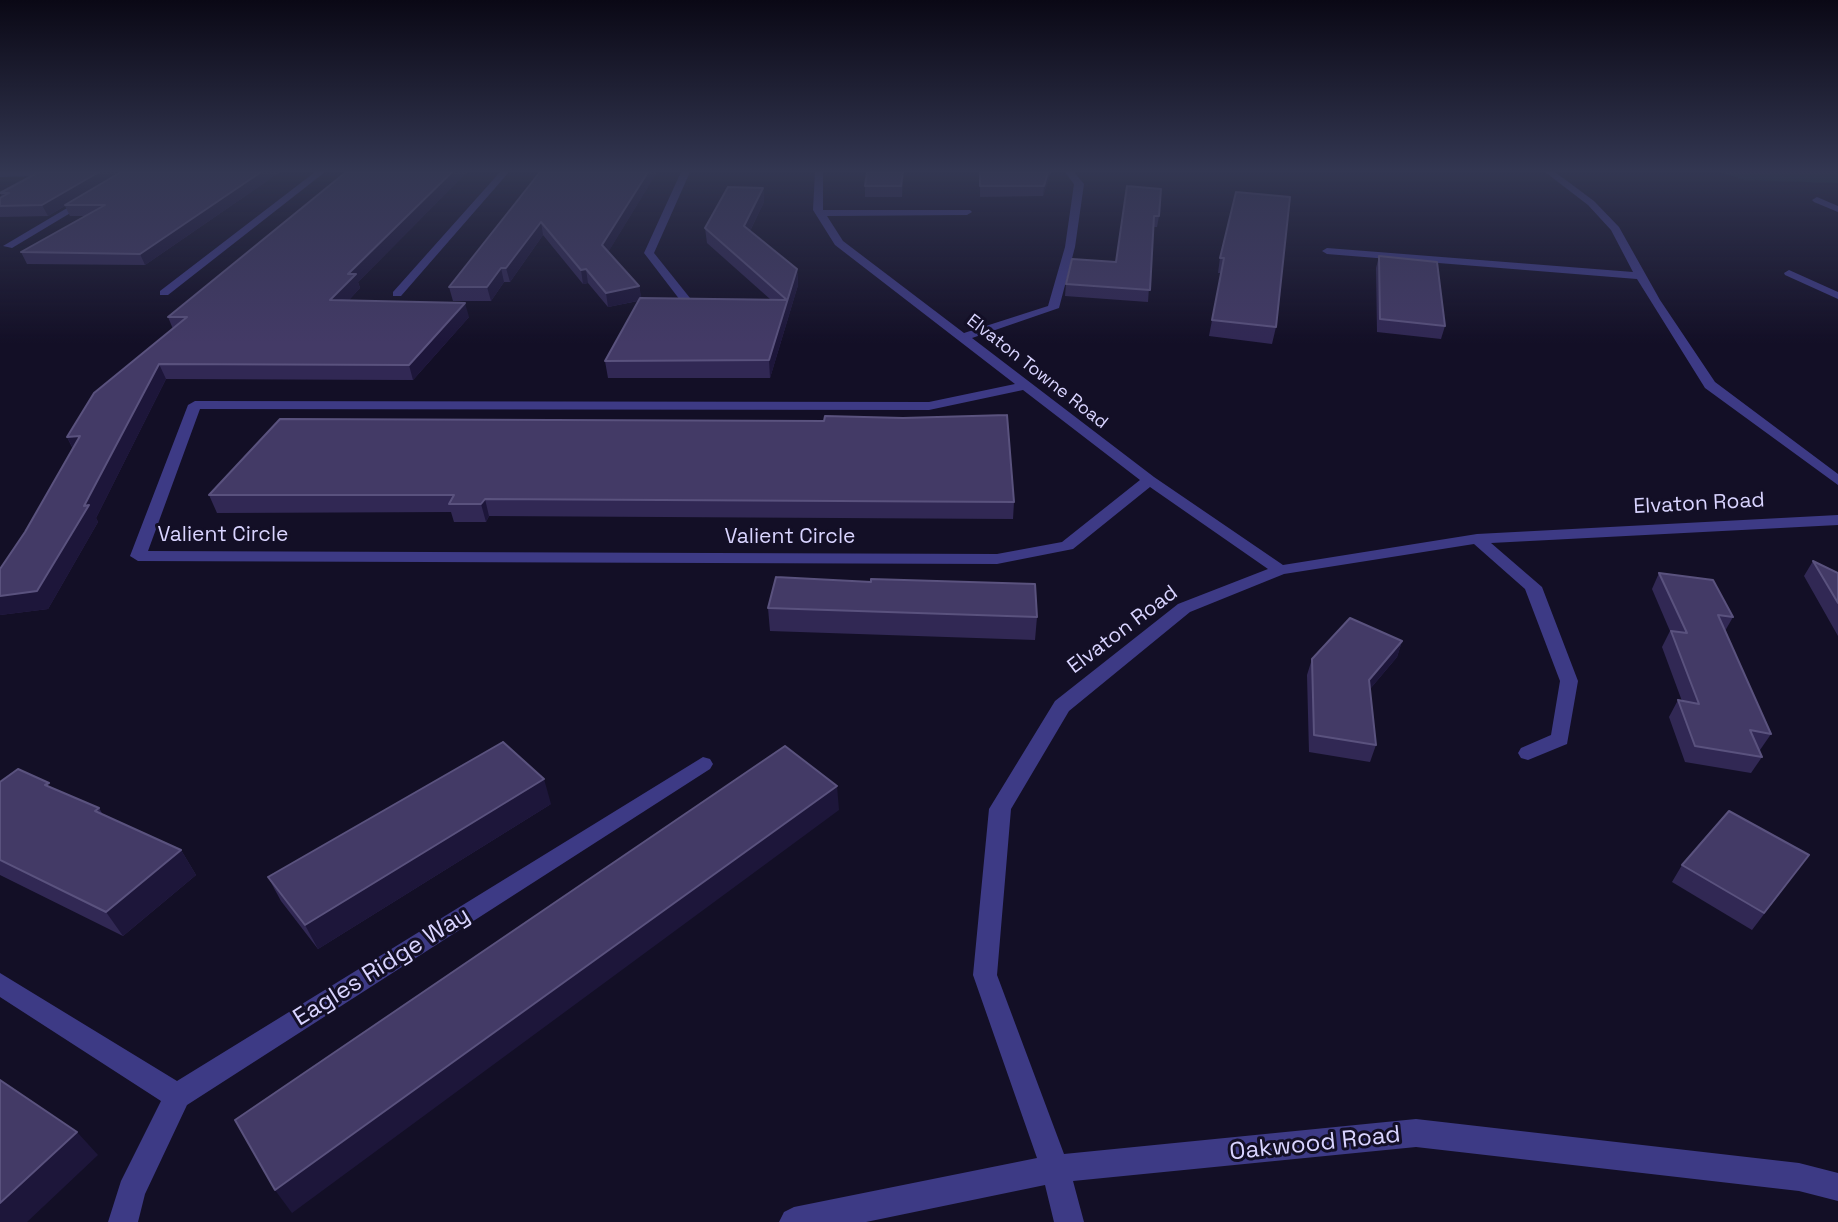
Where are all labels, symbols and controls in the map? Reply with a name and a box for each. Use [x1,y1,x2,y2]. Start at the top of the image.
street label: Elvaton Towne Road [962,310,1112,434]
street label: Elvaton Road [1633,488,1765,520]
street label: Valient Circle [158,522,288,548]
street label: Valient Circle [725,524,855,550]
street label: Elvaton Road [1063,580,1183,680]
street label: Eagles Ridge Way [289,901,475,1033]
street label: Oakwood Road [1228,1121,1402,1167]

